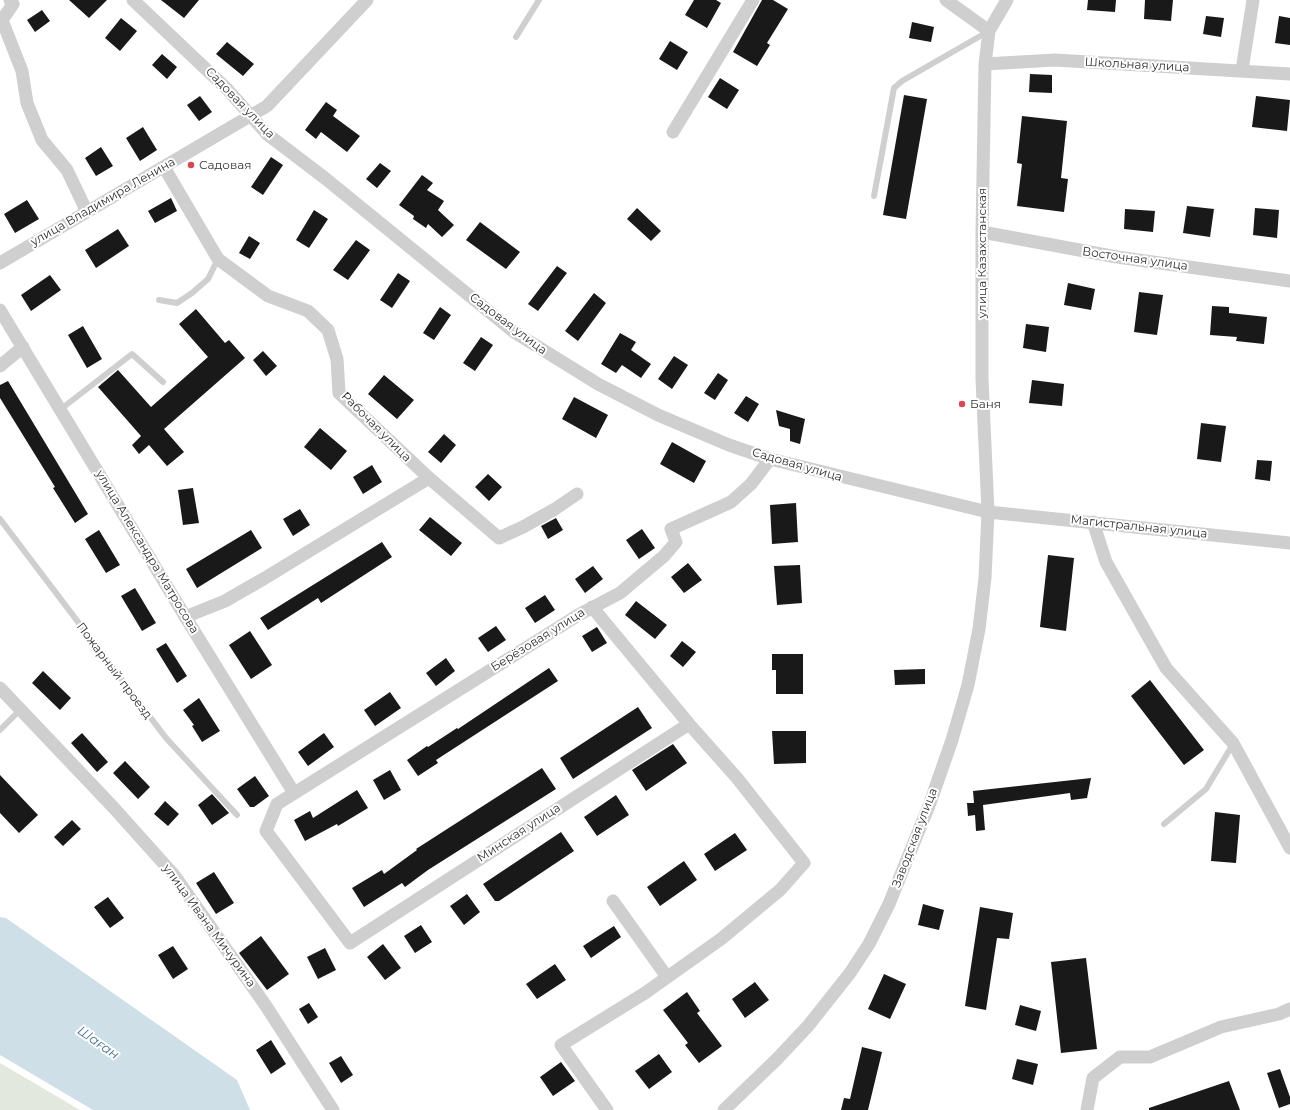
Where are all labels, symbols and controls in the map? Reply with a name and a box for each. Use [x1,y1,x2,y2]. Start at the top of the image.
street label: Школьная улица [1084,55,1190,75]
street label: Садовая улица [202,65,278,141]
street label: улица Владимира Ленина [28,155,178,249]
place label: Садовая [199,158,252,172]
marker: Садовая [186,160,196,170]
street label: улица Казахстанская [975,188,989,318]
street label: Восточная улица [1081,244,1189,274]
street label: Садовая улица [466,290,550,358]
street label: Рабочая улица [338,389,414,465]
place label: Баня [970,397,1001,411]
marker: Баня [957,399,967,409]
street label: Садовая улица [750,445,844,485]
street label: улица Александра Матросова [92,468,202,636]
street label: Магистральная улица [1070,513,1208,541]
street label: Берёзовая улица [488,605,588,675]
street label: Пожарный проезд [73,620,155,722]
street label: Заводская улица [889,786,941,890]
street label: Минская улица [475,801,563,865]
street label: улица Ивана Мичурина [160,862,258,990]
water label: Шаған [74,1023,122,1063]

